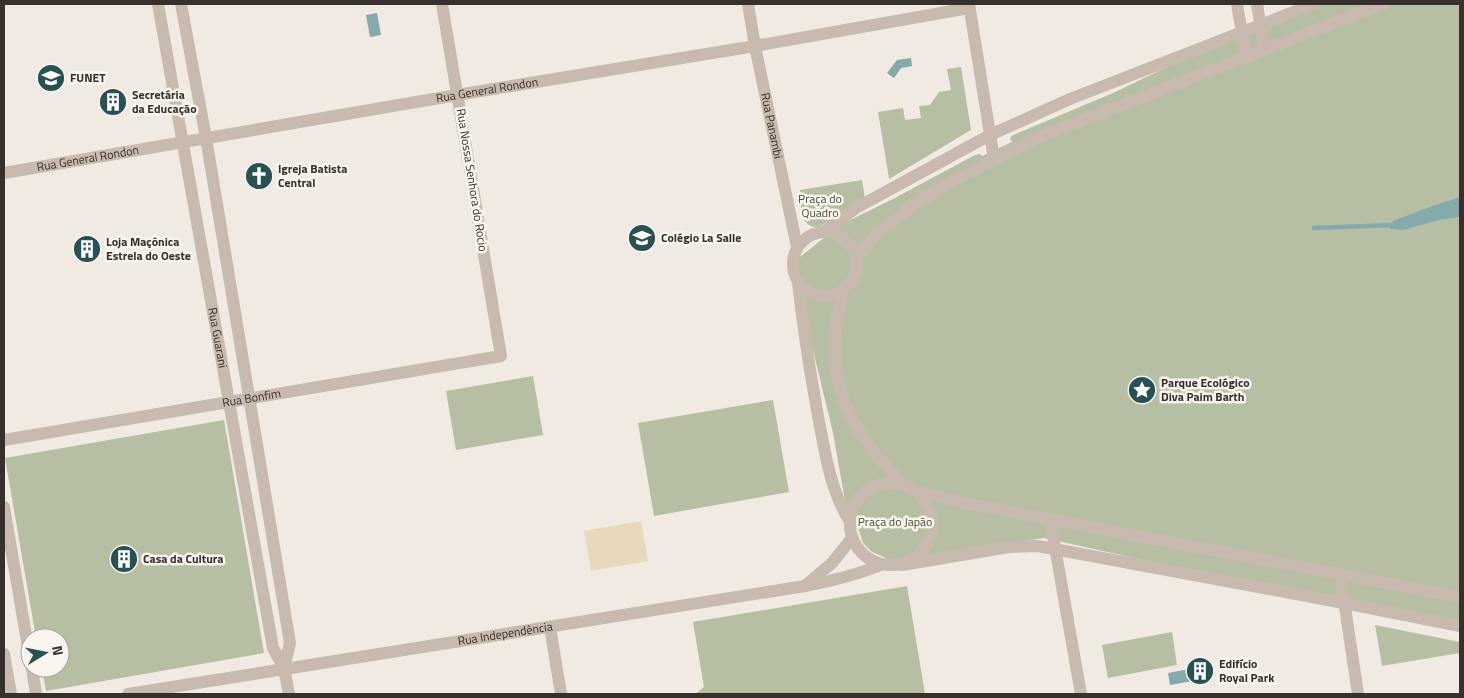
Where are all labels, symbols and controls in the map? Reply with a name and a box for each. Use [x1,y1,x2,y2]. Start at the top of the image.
school or university icon: FUNET [36,63,66,93]
place label: FUNET [70,68,106,87]
street label: Rua General Rondon [434,72,539,107]
place label: Secretária da Educação [132,85,197,118]
building icon: Secretária da Educação [98,87,128,117]
street label: Rua Panambi [756,91,788,160]
street label: Rua Nossa Senhora do Rocio [452,107,493,253]
street label: Rua General Rondon [35,140,140,176]
place label: Igreja Batista Central [278,159,347,192]
church icon: Igreja Batista Central [244,161,274,191]
park label: Praça do Quadro [798,189,842,222]
school or university icon: Colégio La Salle [627,223,657,253]
place label: Colégio La Salle [661,228,741,247]
place label: Loja Maçônica Estrela do Oeste [106,232,191,265]
building icon: Loja Maçônica Estrela do Oeste [72,234,102,264]
street label: Rua Guarani [203,306,233,370]
place label: Parque Ecológico Diva Paim Barth [1161,373,1250,406]
place icon: Parque Ecológico Diva Paim Barth [1127,375,1157,405]
street label: Rua Bonfim [221,383,282,412]
park label: Praça do Japão [858,512,932,531]
building icon: Casa da Cultura [109,544,139,574]
place label: Casa da Cultura [143,549,223,568]
street label: Rua Independência [456,616,554,650]
north arrow [20,628,70,678]
text: N [47,644,69,657]
place label: Edifício Royal Park [1219,654,1275,687]
building icon: Edifício Royal Park [1185,656,1215,686]

